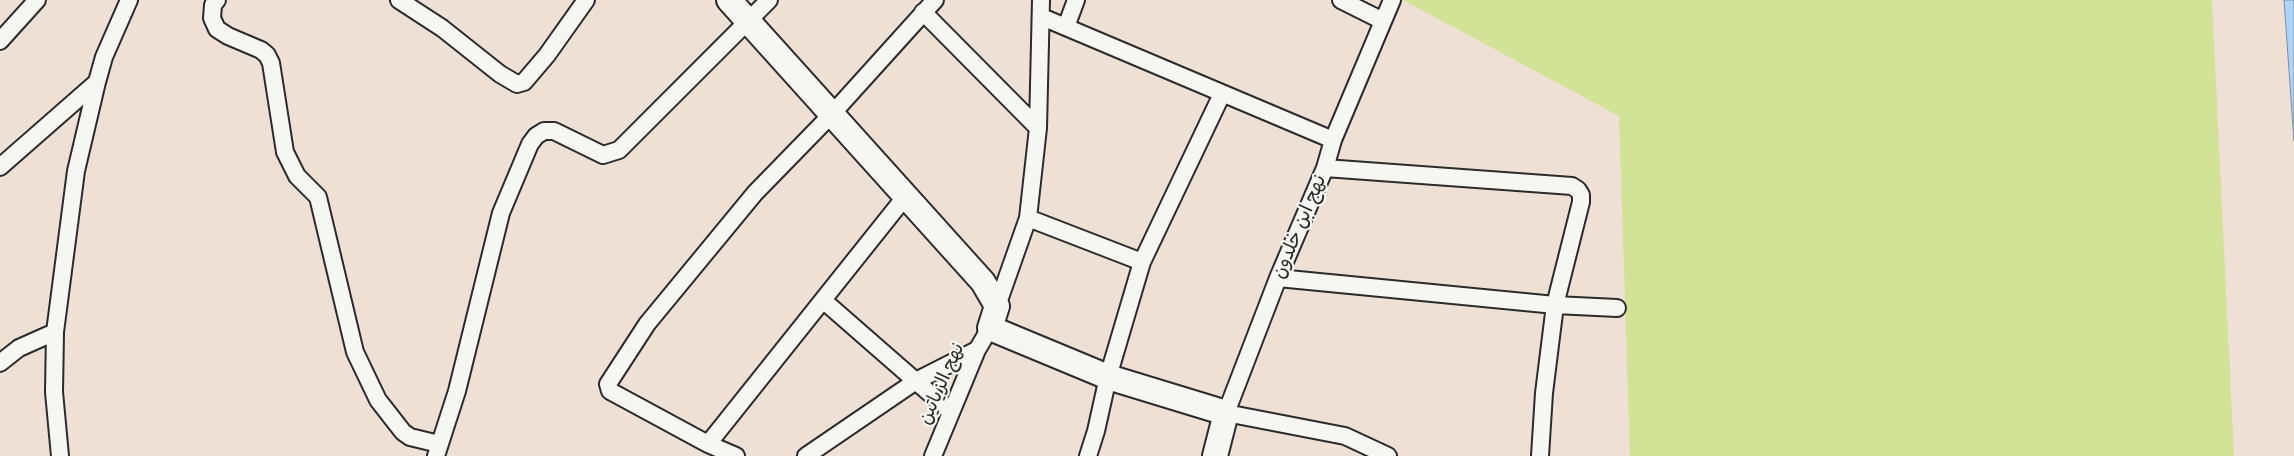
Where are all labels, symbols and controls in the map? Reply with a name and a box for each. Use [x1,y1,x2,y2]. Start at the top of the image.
street label: نهج ابن خلدون [1268,172,1332,282]
street label: نهج الزياتين [914,340,970,428]

